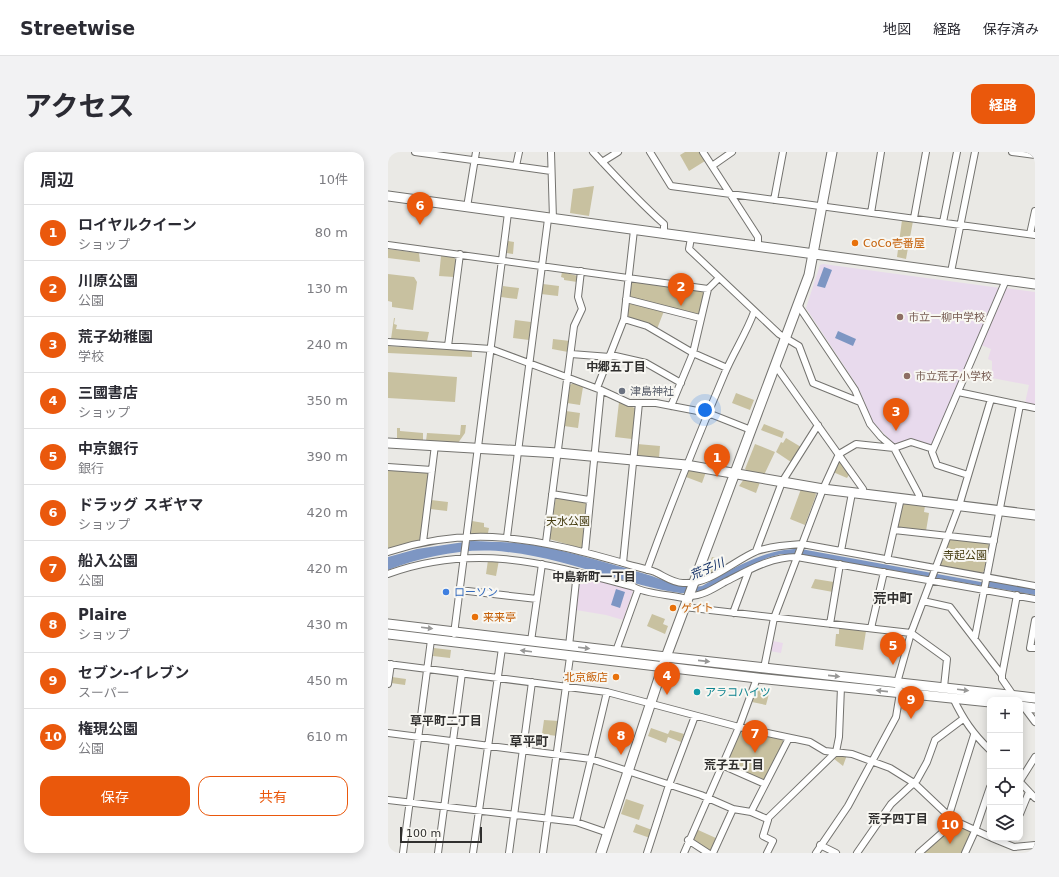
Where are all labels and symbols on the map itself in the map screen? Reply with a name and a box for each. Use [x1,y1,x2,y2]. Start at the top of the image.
pin: 6 [407,192,433,225]
place label: CoCo壱番屋 [863,237,925,250]
marker: CoCo壱番屋 [850,238,860,248]
pin: 2 [668,273,694,306]
place label: 市立一柳中学校 [908,311,985,324]
marker: 市立一柳中学校 [895,312,905,322]
district label: 中郷五丁目 [586,360,646,374]
place label: 市立荒子小学校 [915,370,992,383]
marker: 市立荒子小学校 [902,371,912,381]
place label: 津島神社 [630,385,674,398]
marker: 津島神社 [617,386,627,396]
pin: 3 [883,398,909,431]
your location [695,400,715,420]
pin: 1 [704,444,730,477]
park label: 天水公園 [546,515,590,528]
park label: 寺起公園 [943,549,987,562]
water label: 荒子川 [688,555,728,582]
district label: 中島新町一丁目 [552,570,636,584]
place label: ローソン [454,586,498,599]
marker: ローソン [441,587,451,597]
district label: 荒中町 [873,591,913,606]
place label: ゲイト [681,602,714,615]
marker: ゲイト [668,603,678,613]
place label: 来来亭 [483,611,516,624]
marker: 来来亭 [470,612,480,622]
one-way arrow [421,625,433,632]
pin: 5 [880,632,906,665]
one-way arrow [577,644,590,651]
one-way arrow [520,648,532,655]
one-way arrow [698,658,710,665]
pin: 4 [654,662,680,695]
place label: 北京飯店 [564,671,608,684]
marker: 北京飯店 [611,672,621,682]
one-way arrow [827,673,840,679]
place label: アラコハイツ [705,686,771,699]
pin: 9 [898,686,924,719]
one-way arrow [957,686,969,693]
marker: アラコハイツ [692,687,702,697]
one-way arrow [876,687,888,694]
district label: 草平町二丁目 [410,714,482,728]
pin: 7 [742,720,768,753]
pin: 8 [608,722,634,755]
district label: 草平町 [509,734,549,749]
district label: 荒子五丁目 [704,758,764,772]
pin: 10 [937,811,963,844]
district label: 荒子四丁目 [868,812,928,826]
scale bar [400,825,482,844]

